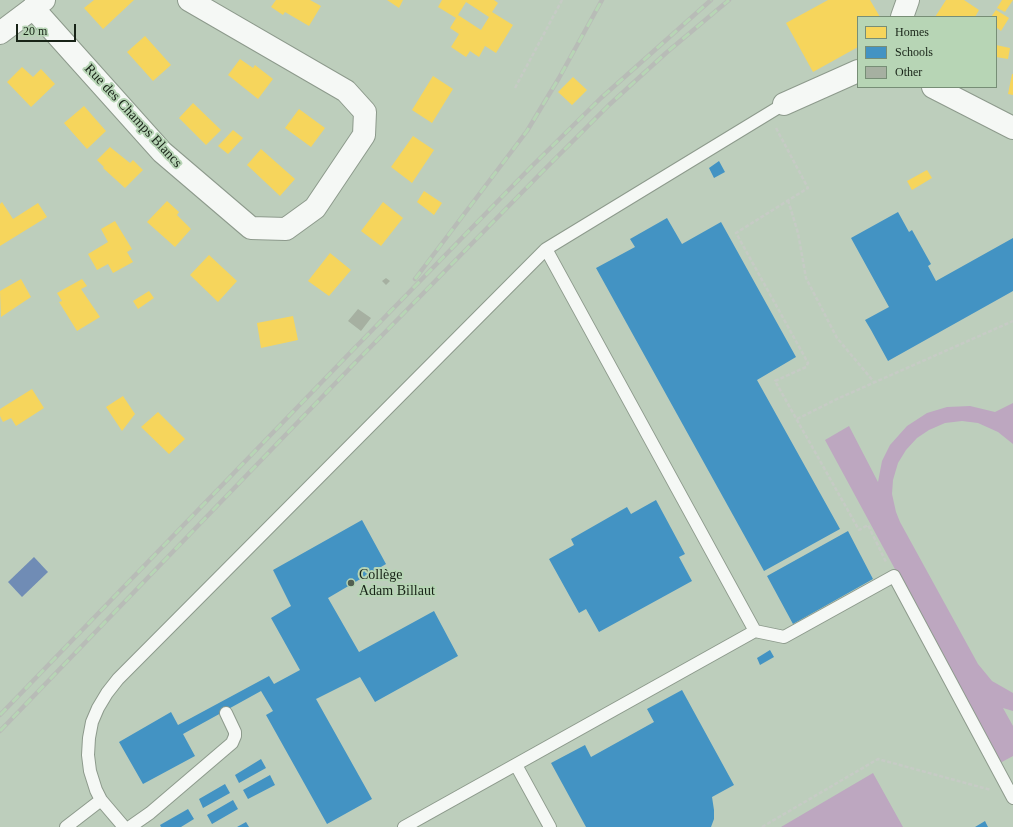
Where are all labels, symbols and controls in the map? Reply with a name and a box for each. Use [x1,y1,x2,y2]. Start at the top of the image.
scale bar [18,16,78,42]
legend [857,16,997,88]
text: 20 m [23,24,47,38]
text: Homes [895,25,929,39]
text: Schools [895,45,933,59]
street label: Rue des Champs Blancs [81,61,185,171]
text: Other [895,65,922,79]
place label: Collège Adam Billaut [359,567,435,600]
marker: Collège Adam Billaut [346,578,356,588]

